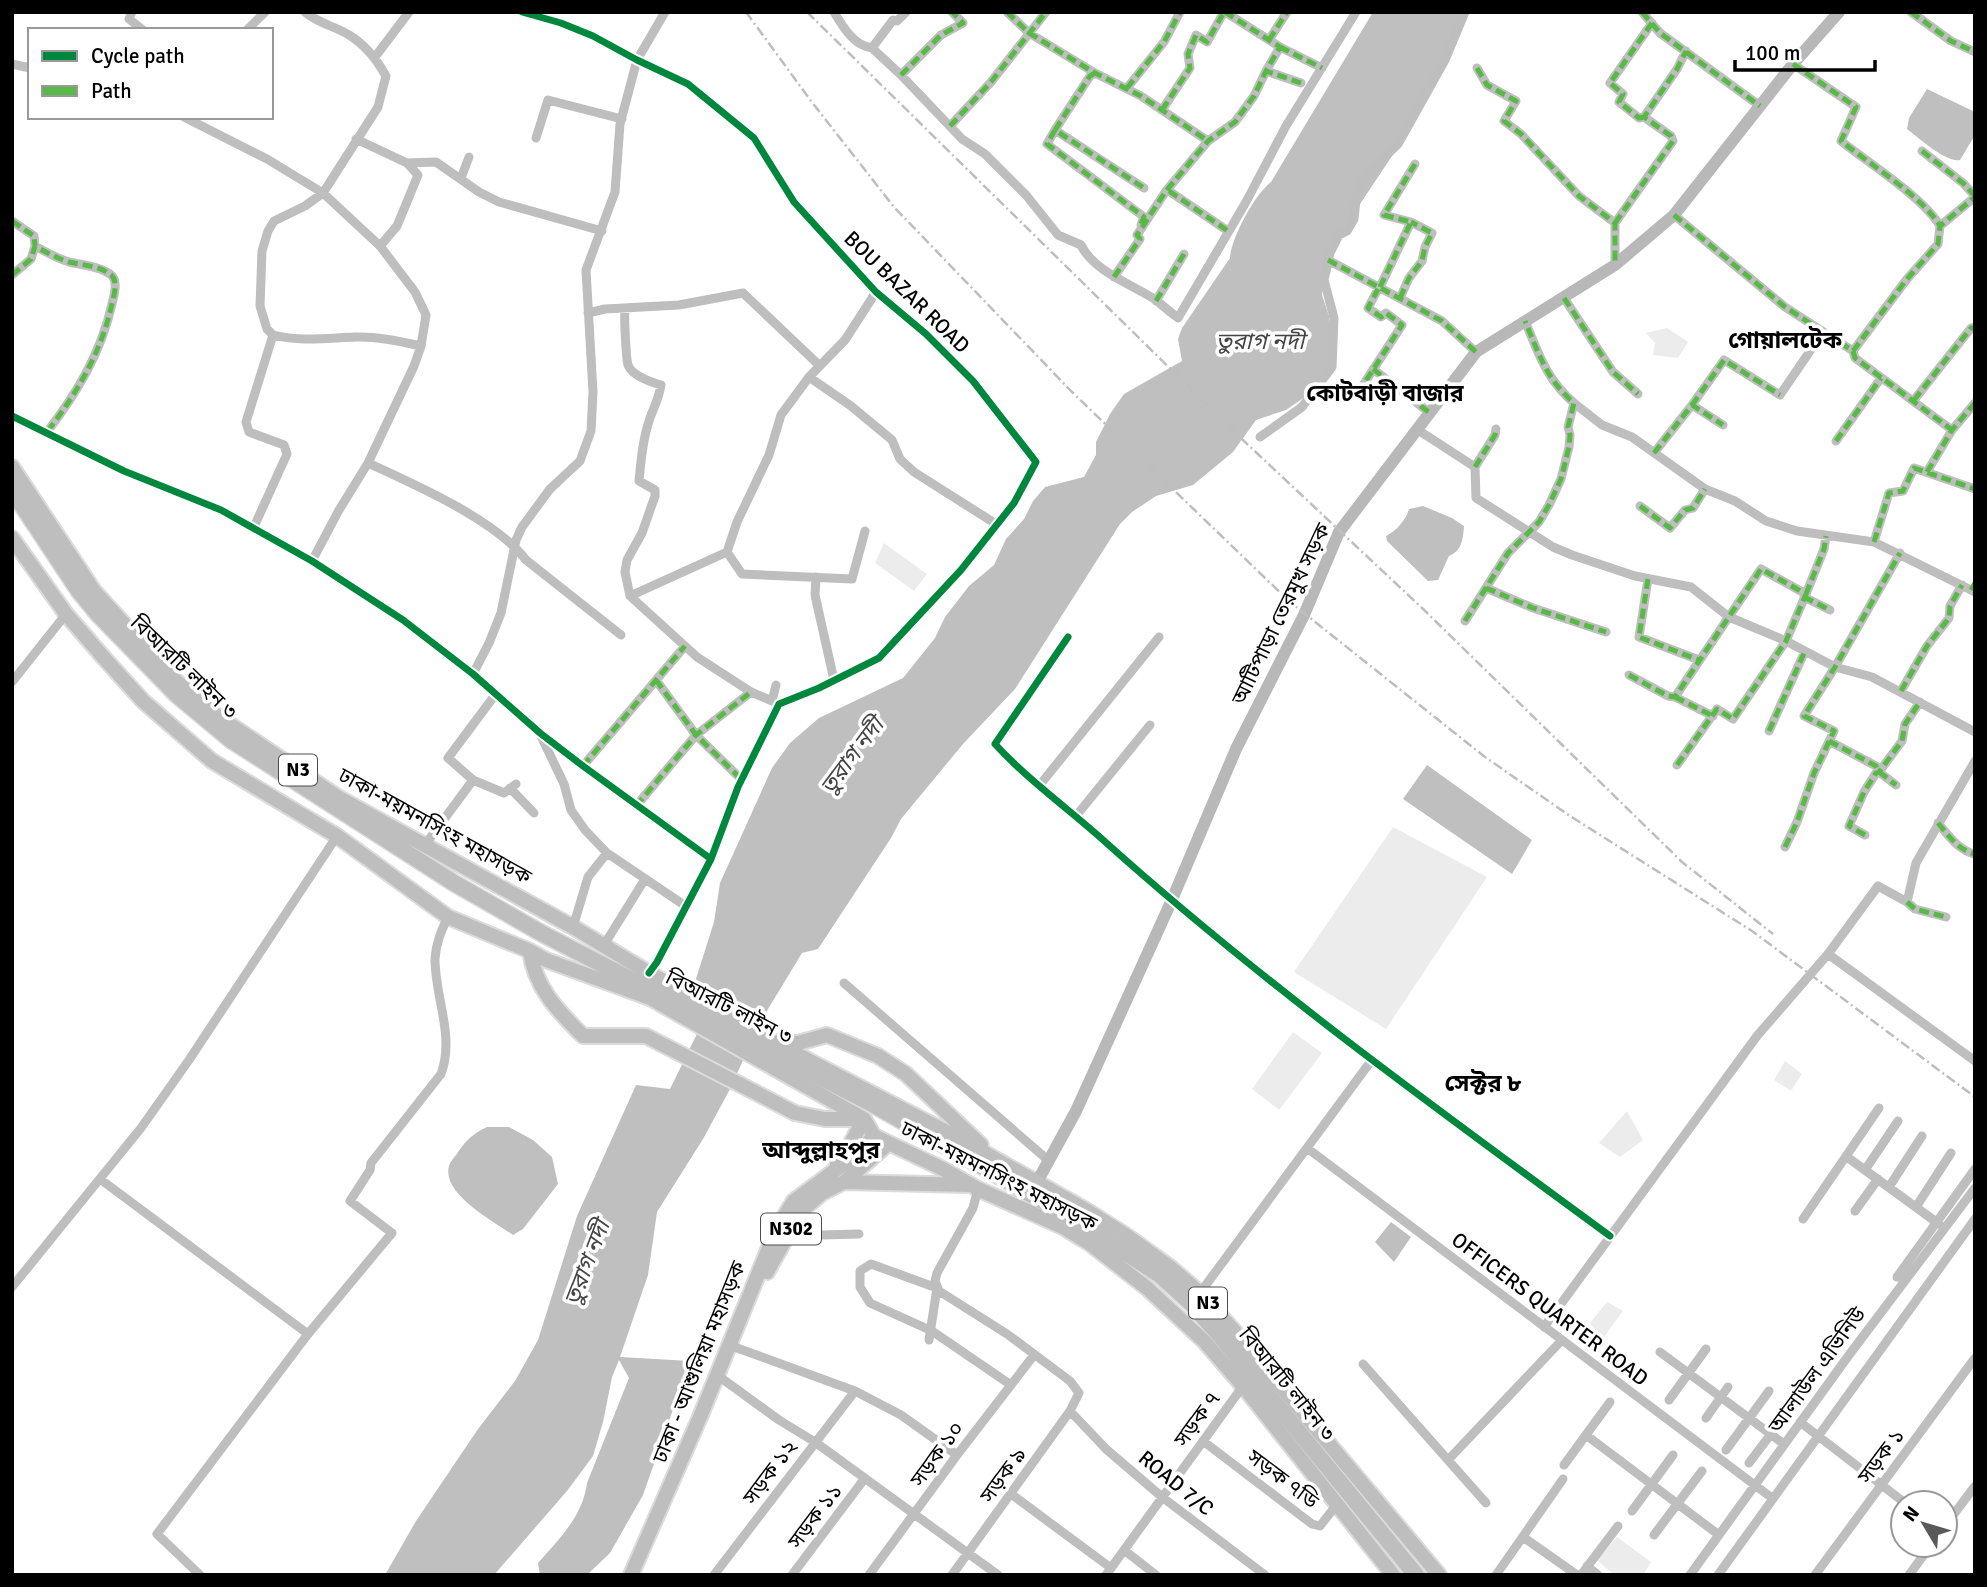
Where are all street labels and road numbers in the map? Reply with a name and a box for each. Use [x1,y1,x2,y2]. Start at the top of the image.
street label: BOU BAZAR ROAD [839,225,975,359]
street label: আটিপাড়া তেরমুখ সড়ক [1225,518,1337,710]
street label: বিআরটি লাইন ৩ [124,609,243,724]
road number: N3 [279,754,317,786]
street label: ঢাকা-ময়মনসিংহ মহাসড়ক [333,762,537,890]
street label: বিআরটি লাইন ৩ [661,964,797,1050]
street label: ঢাকা-ময়মনসিংহ মহাসড়ক [896,1115,1102,1237]
road number: N302 [761,1214,821,1245]
street label: OFFICERS QUARTER ROAD [1446,1227,1654,1391]
street label: ঢাকা - আশুলিয়া মহাসড়ক [646,1256,752,1468]
road number: N3 [1189,1288,1227,1318]
street label: আলাউল এভিনিউ [1762,1301,1872,1439]
street label: বিআরটি লাইন ৩ [1233,1321,1341,1446]
street label: সড়ক ৭ [1168,1386,1226,1453]
street label: সড়ক ১০ [904,1416,969,1493]
street label: সড়ক ১ [1851,1423,1910,1489]
street label: সড়ক ১২ [737,1434,803,1510]
street label: সড়ক ৯ [974,1442,1032,1509]
street label: সড়ক ৭ডি [1241,1443,1325,1515]
street label: ROAD 7/C [1133,1445,1219,1521]
street label: সড়ক ১১ [782,1478,848,1554]

